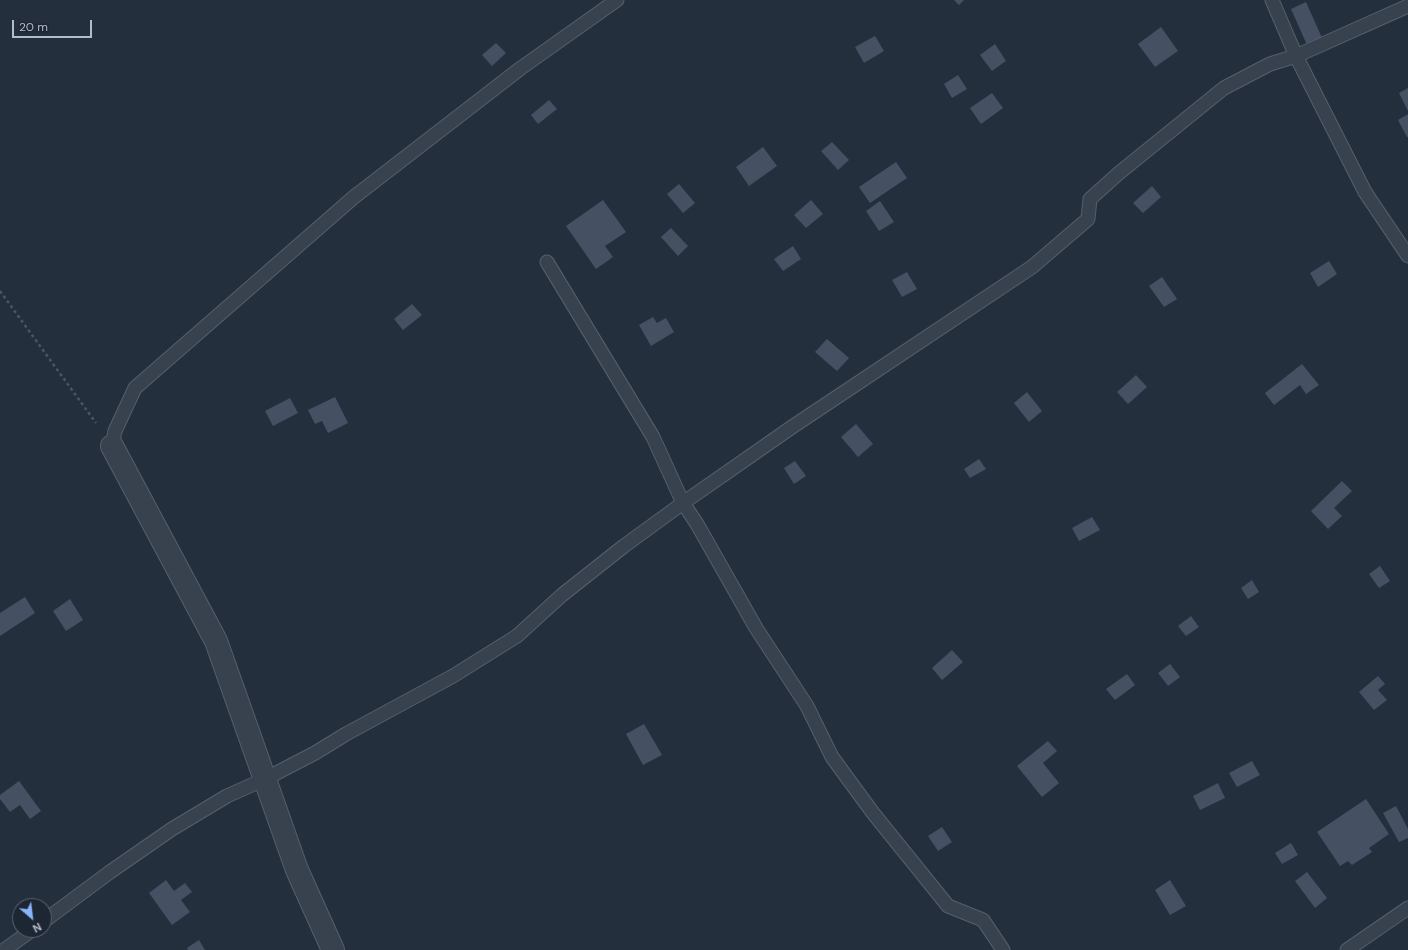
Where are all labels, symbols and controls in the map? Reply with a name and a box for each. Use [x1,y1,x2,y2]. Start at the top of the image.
scale bar [14,12,94,38]
text: 20 m [19,19,48,35]
north arrow [12,898,52,938]
text: N [30,920,44,936]

